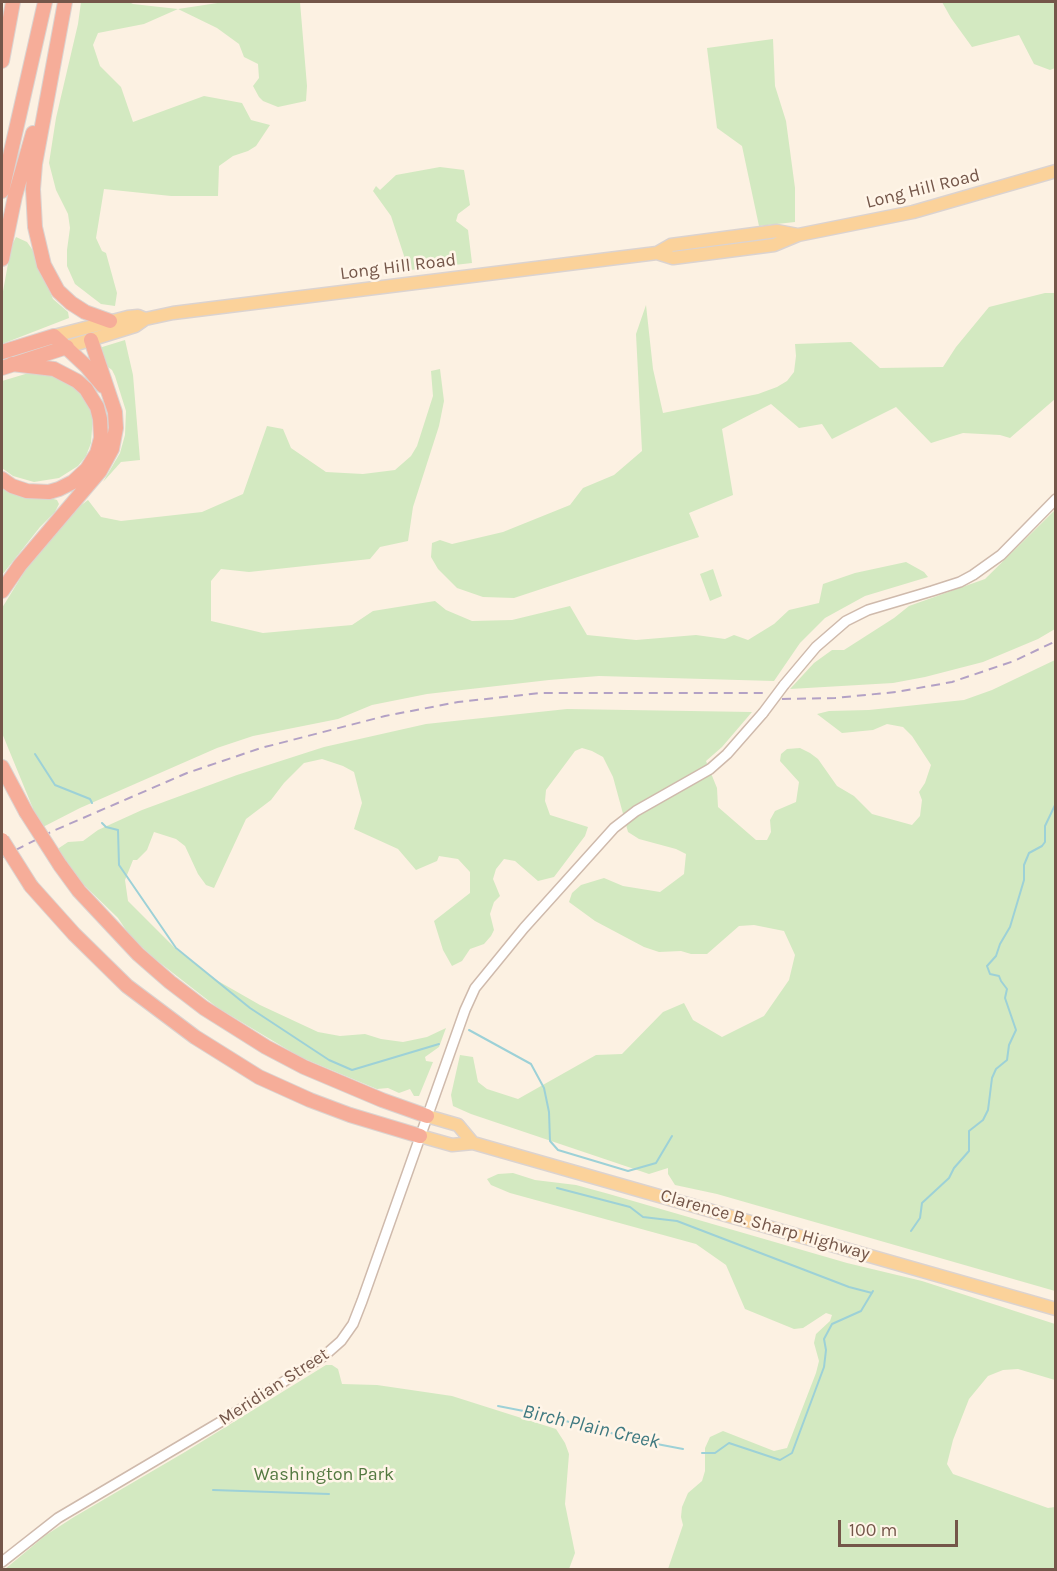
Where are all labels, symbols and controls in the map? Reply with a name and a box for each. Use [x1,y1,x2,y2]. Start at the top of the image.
street label: Long Hill Road [864,164,982,214]
street label: Long Hill Road [339,249,457,285]
street label: Clarence B. Sharp Highway [658,1185,872,1265]
street label: Meridian Street [215,1343,333,1431]
water label: Birch Plain Creek [520,1400,662,1454]
park label: Washington Park [254,1464,394,1486]
scale bar [841,1508,961,1546]
text: 100 m [849,1519,897,1541]

